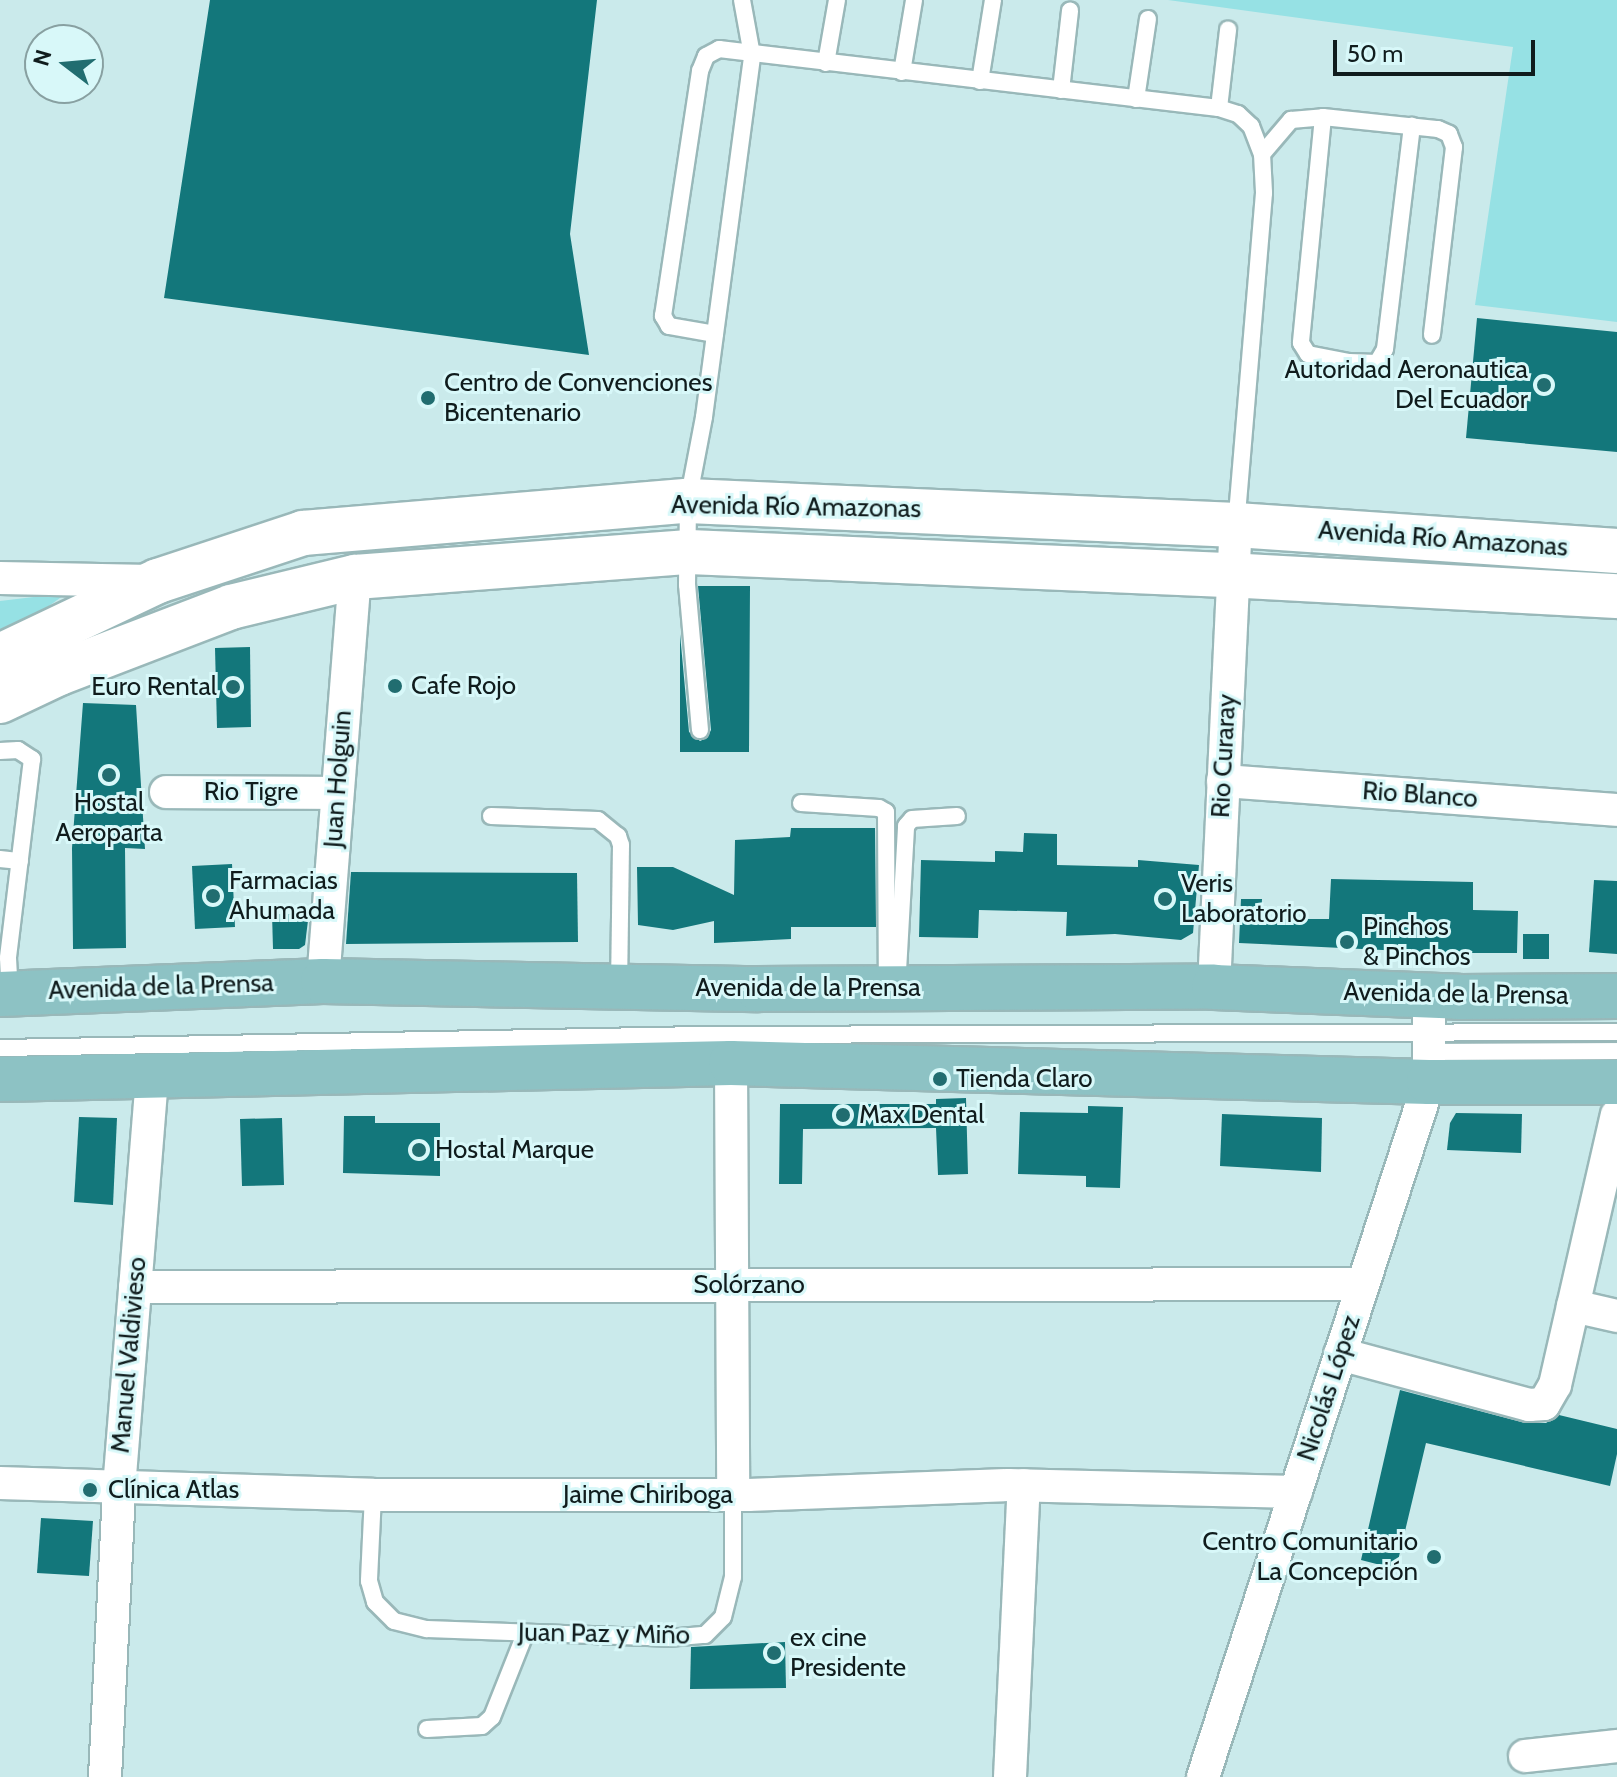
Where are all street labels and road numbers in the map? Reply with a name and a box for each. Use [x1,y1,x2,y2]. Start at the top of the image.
street label: Avenida Río Amazonas [671,489,921,525]
street label: Avenida Río Amazonas [1317,515,1569,563]
street label: Rio Curaray [1205,693,1243,819]
street label: Juan Holguin [318,709,358,849]
street label: Rio Blanco [1361,775,1479,815]
street label: Rio Tigre [204,776,298,808]
street label: Avenida de la Prensa [48,967,274,1007]
street label: Avenida de la Prensa [695,972,921,1004]
street label: Avenida de la Prensa [1343,976,1569,1012]
street label: Manuel Valdivieso [105,1256,153,1454]
street label: Solórzano [693,1269,805,1301]
street label: Nicolás López [1291,1311,1367,1465]
street label: Jaime Chiriboga [563,1479,733,1511]
street label: Juan Paz y Miño [518,1617,690,1651]

